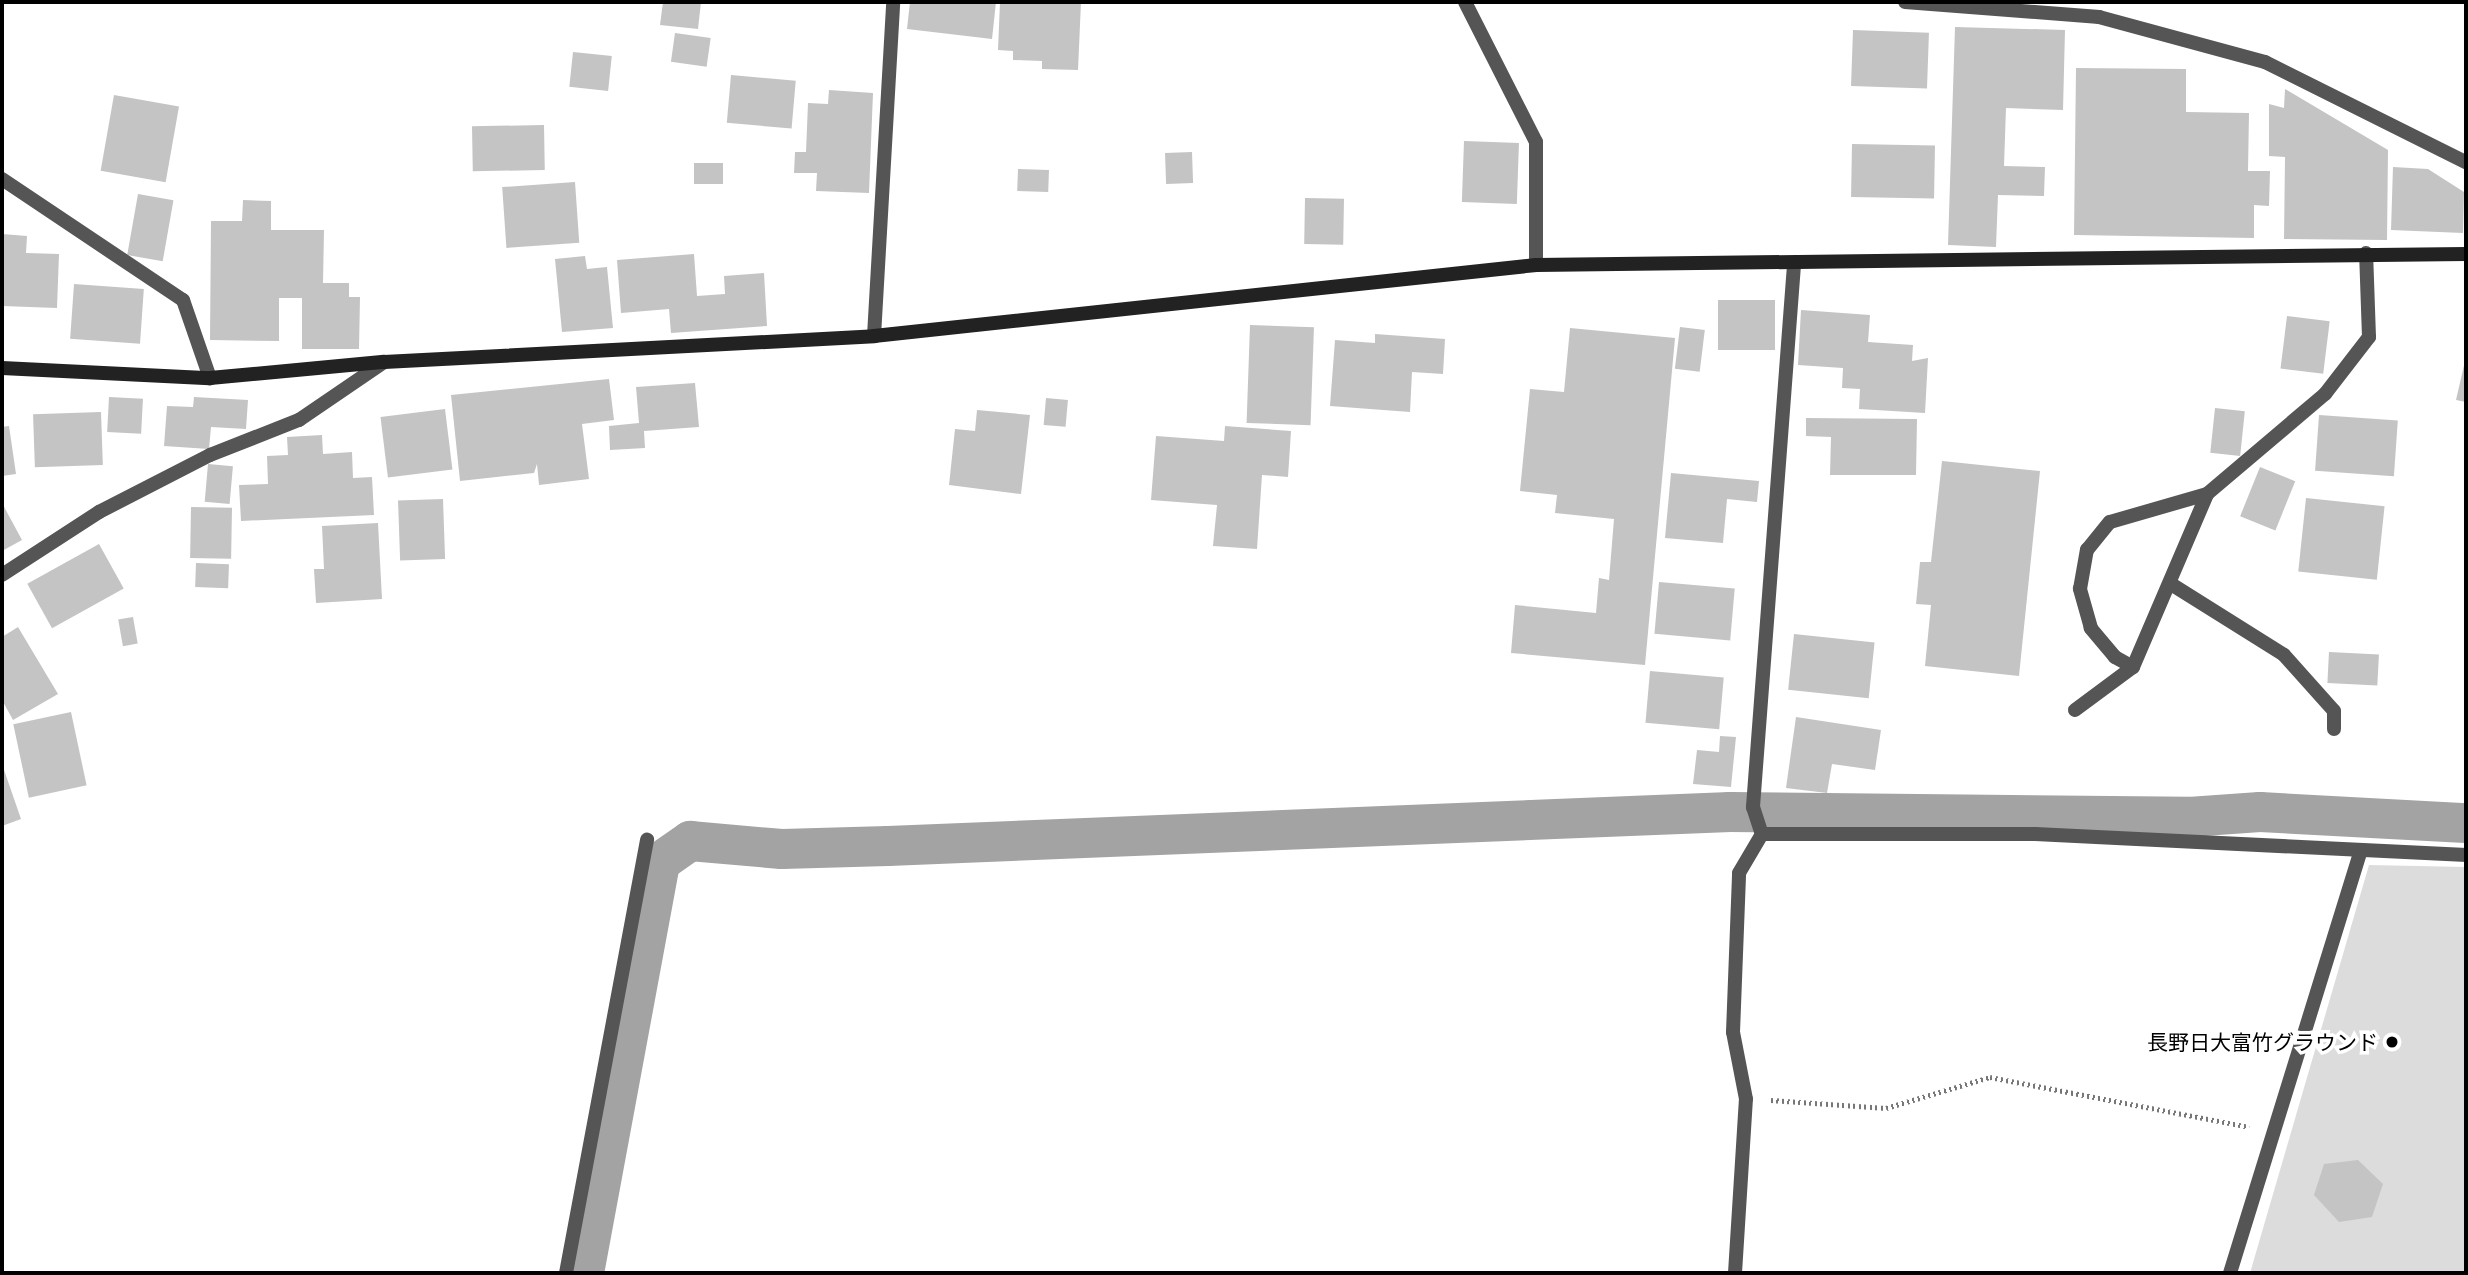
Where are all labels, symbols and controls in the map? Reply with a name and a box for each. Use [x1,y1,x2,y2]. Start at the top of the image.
place label: 長野日大富竹グラウンド [2147,1029,2378,1055]
marker: 長野日大富竹グラウンド [2384,1034,2400,1050]

